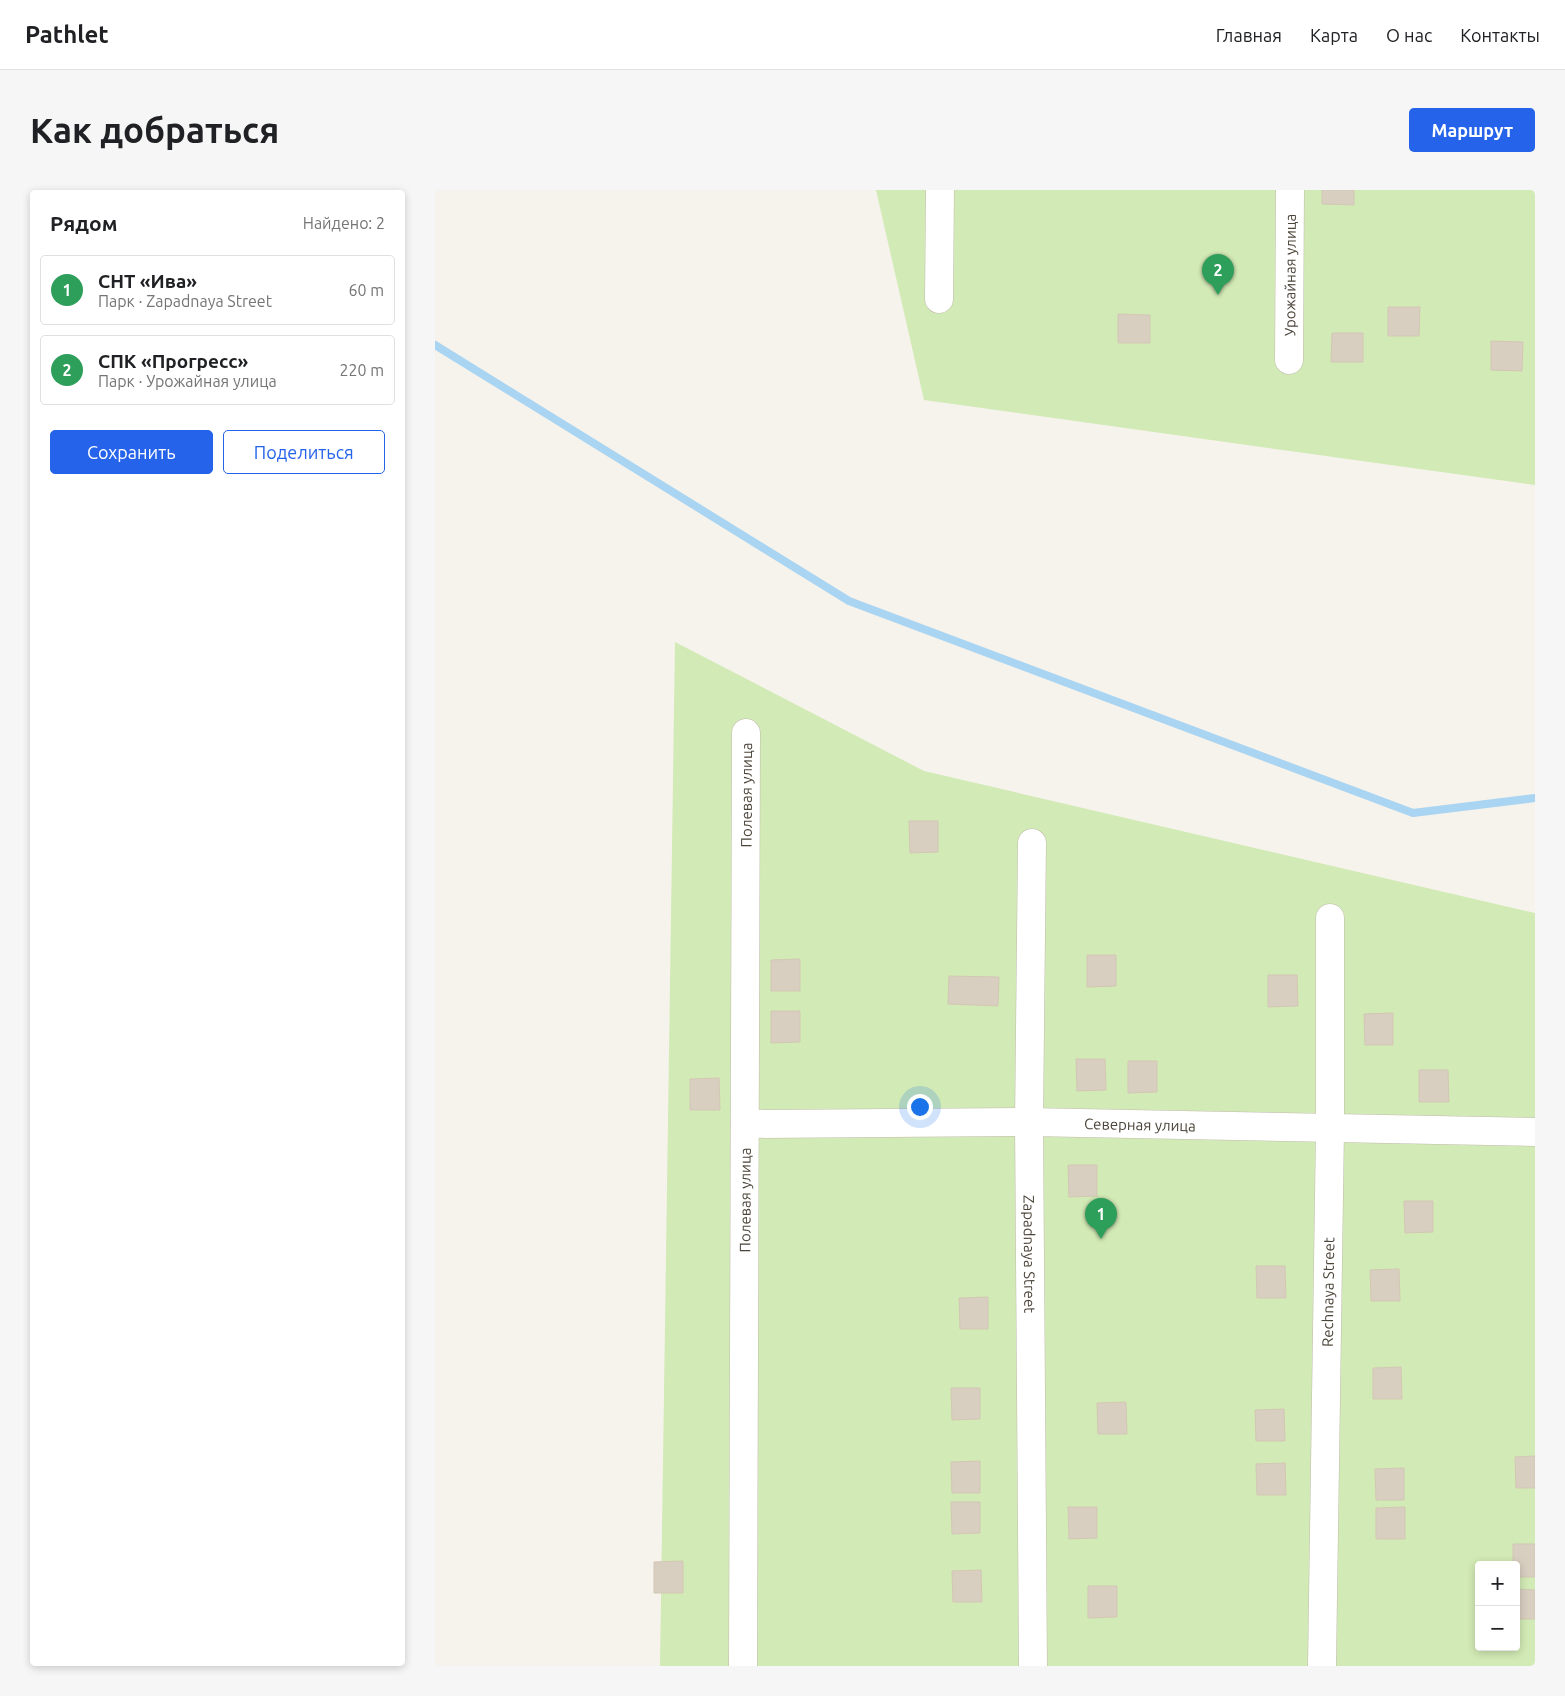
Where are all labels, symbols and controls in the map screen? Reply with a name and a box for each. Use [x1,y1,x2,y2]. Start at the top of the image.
text: Pathlet [25,21,109,48]
text: Главная [1216,25,1282,45]
text: Карта [1310,25,1358,45]
text: О нас [1386,25,1432,45]
text: Контакты [1460,25,1540,45]
button: Маршрут [1409,108,1535,152]
text: Как добраться [30,110,279,150]
text: Рядом [50,211,118,235]
text: Найдено: 2 [303,214,385,232]
street label: Урожайная улица [1281,214,1298,336]
pin: 2 [1202,254,1234,295]
text: СНТ «Ива» [98,270,197,292]
text: 1 [62,281,72,299]
text: 60 m [348,281,384,299]
text: Парк · Zapadnaya Street [98,292,272,310]
text: СПК «Прогресс» [98,350,248,372]
text: 2 [62,361,72,379]
text: 220 m [339,361,384,379]
text: Парк · Урожайная улица [98,372,277,390]
button: Сохранить [50,430,213,474]
button: Поделиться [223,430,385,474]
street label: Полевая улица [737,743,754,847]
your location [907,1094,933,1120]
street label: Северная улица [1084,1115,1196,1134]
street label: Полевая улица [736,1148,753,1252]
street label: Zapadnaya Street [1021,1195,1039,1313]
pin: 1 [1085,1198,1117,1239]
street label: Rechnaya Street [1318,1237,1337,1347]
map controls [1475,1561,1520,1651]
button: + [1475,1561,1520,1606]
button: − [1475,1606,1520,1651]

